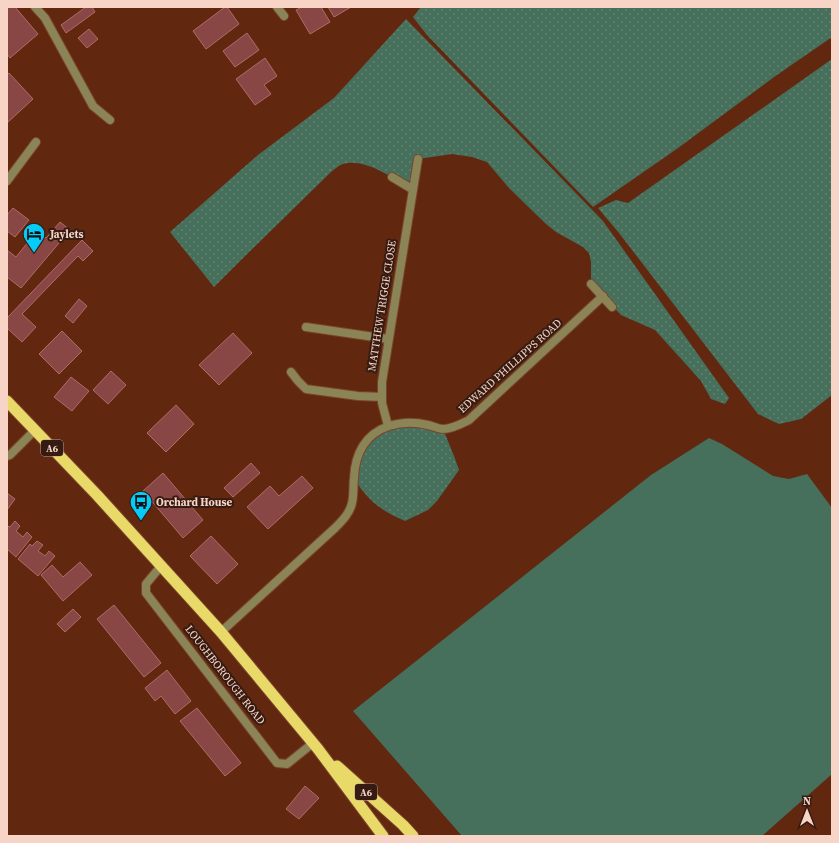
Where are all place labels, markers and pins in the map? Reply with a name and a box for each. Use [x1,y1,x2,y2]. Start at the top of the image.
hotel icon: Jaylets [21,221,47,254]
place label: Jaylets [49,227,83,242]
bus stop icon: Orchard House [128,489,154,522]
place label: Orchard House [156,495,232,510]

